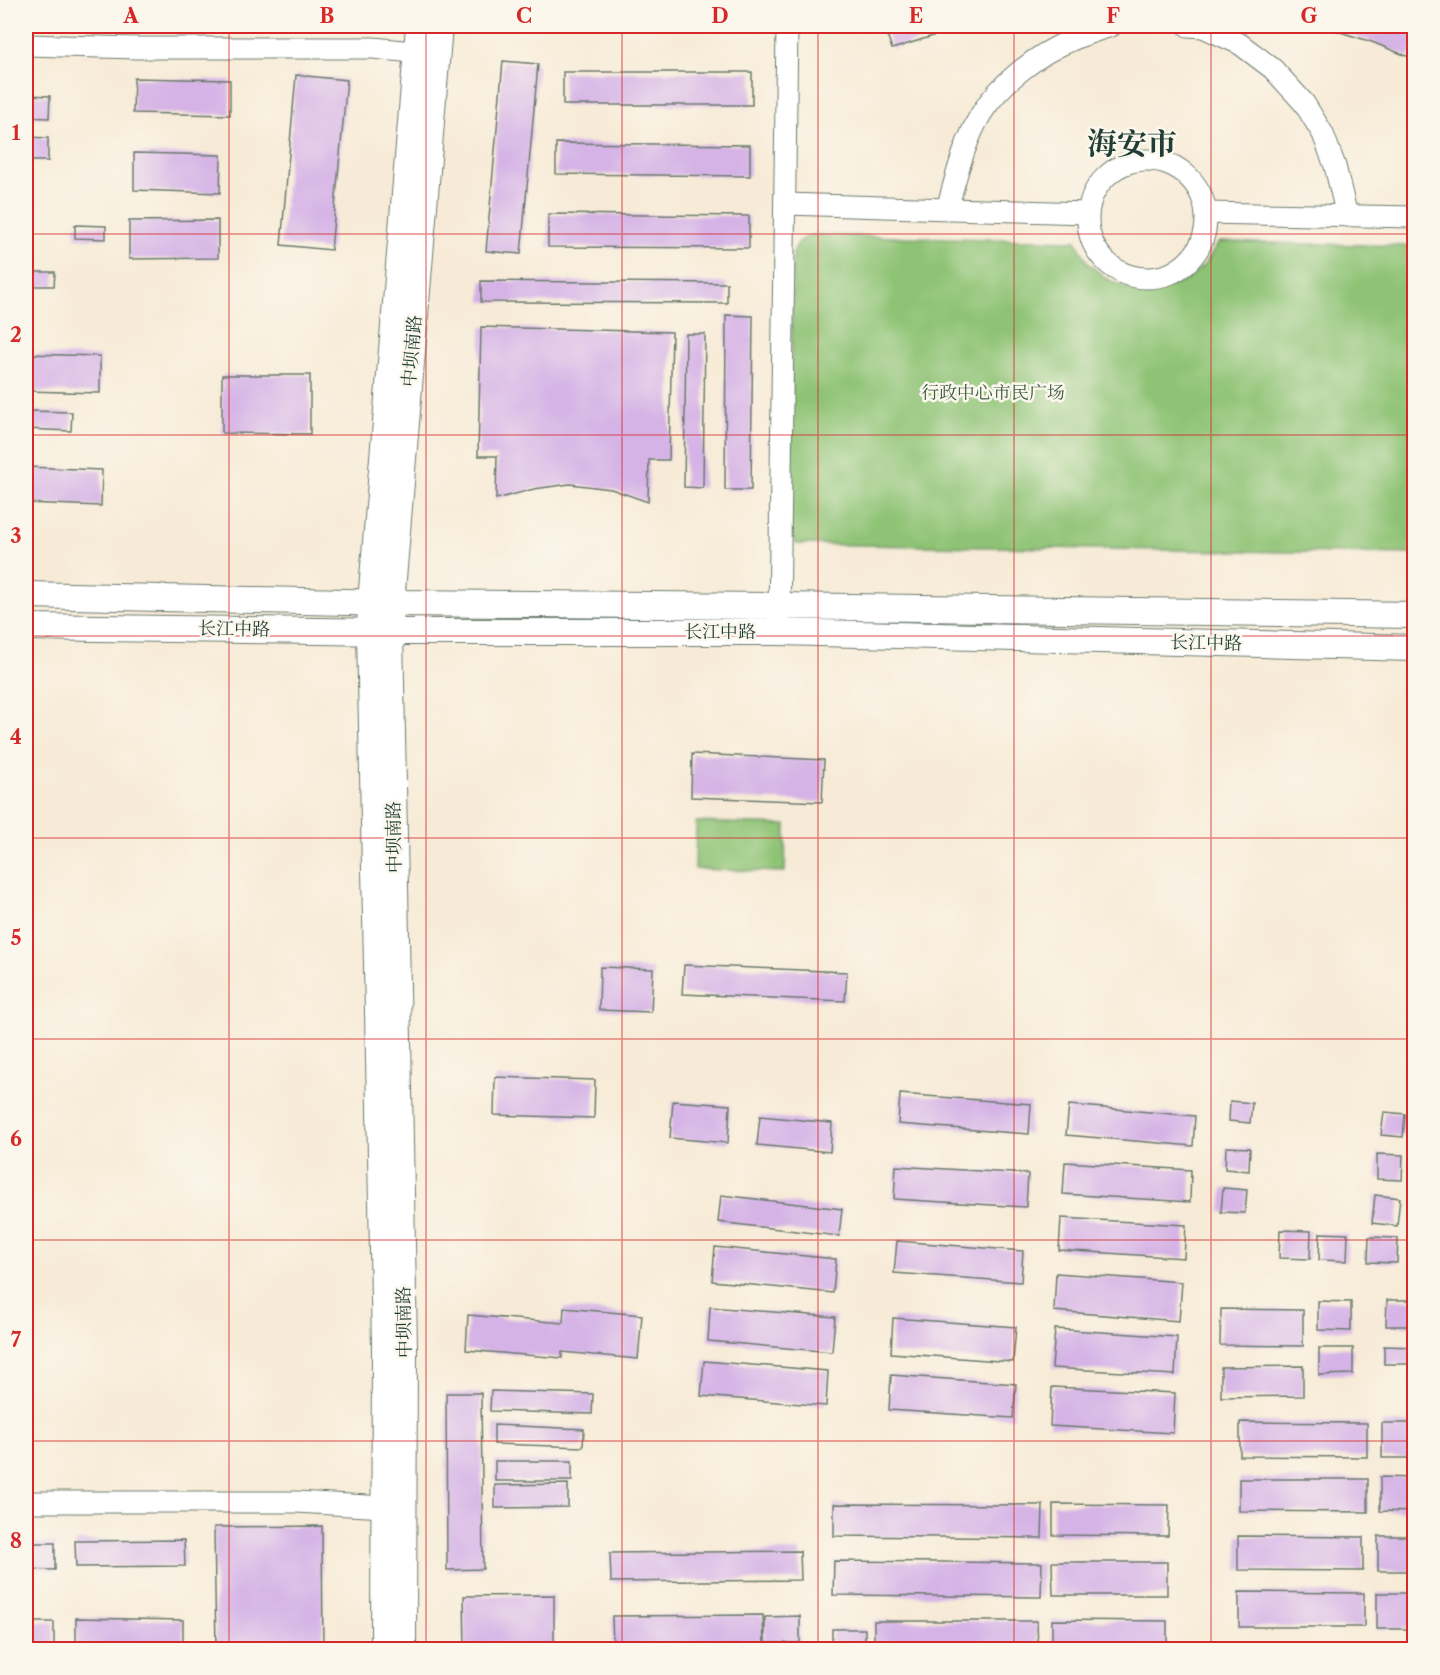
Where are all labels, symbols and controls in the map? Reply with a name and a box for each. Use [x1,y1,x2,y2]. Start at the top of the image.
text: A [122,4,139,28]
text: B [320,4,335,28]
text: C [516,4,532,28]
text: D [711,4,729,28]
text: E [909,4,923,28]
text: F [1106,4,1120,28]
text: G [1301,4,1318,28]
text: 1 [12,121,21,145]
district label: 海安市 [1087,125,1177,162]
street label: 中坝南路 [398,314,426,388]
text: 2 [10,323,22,347]
park label: 行政中心市民广场 [921,382,1065,404]
text: 3 [10,524,22,548]
street label: 长江中路 [198,617,270,641]
street label: 长江中路 [684,621,756,643]
street label: 长江中路 [1170,631,1242,655]
text: 4 [10,725,22,749]
street label: 中坝南路 [382,801,406,873]
text: 5 [10,926,22,950]
text: 6 [10,1127,22,1151]
street label: 中坝南路 [392,1286,416,1358]
text: 7 [11,1328,22,1352]
text: 8 [10,1529,22,1553]

